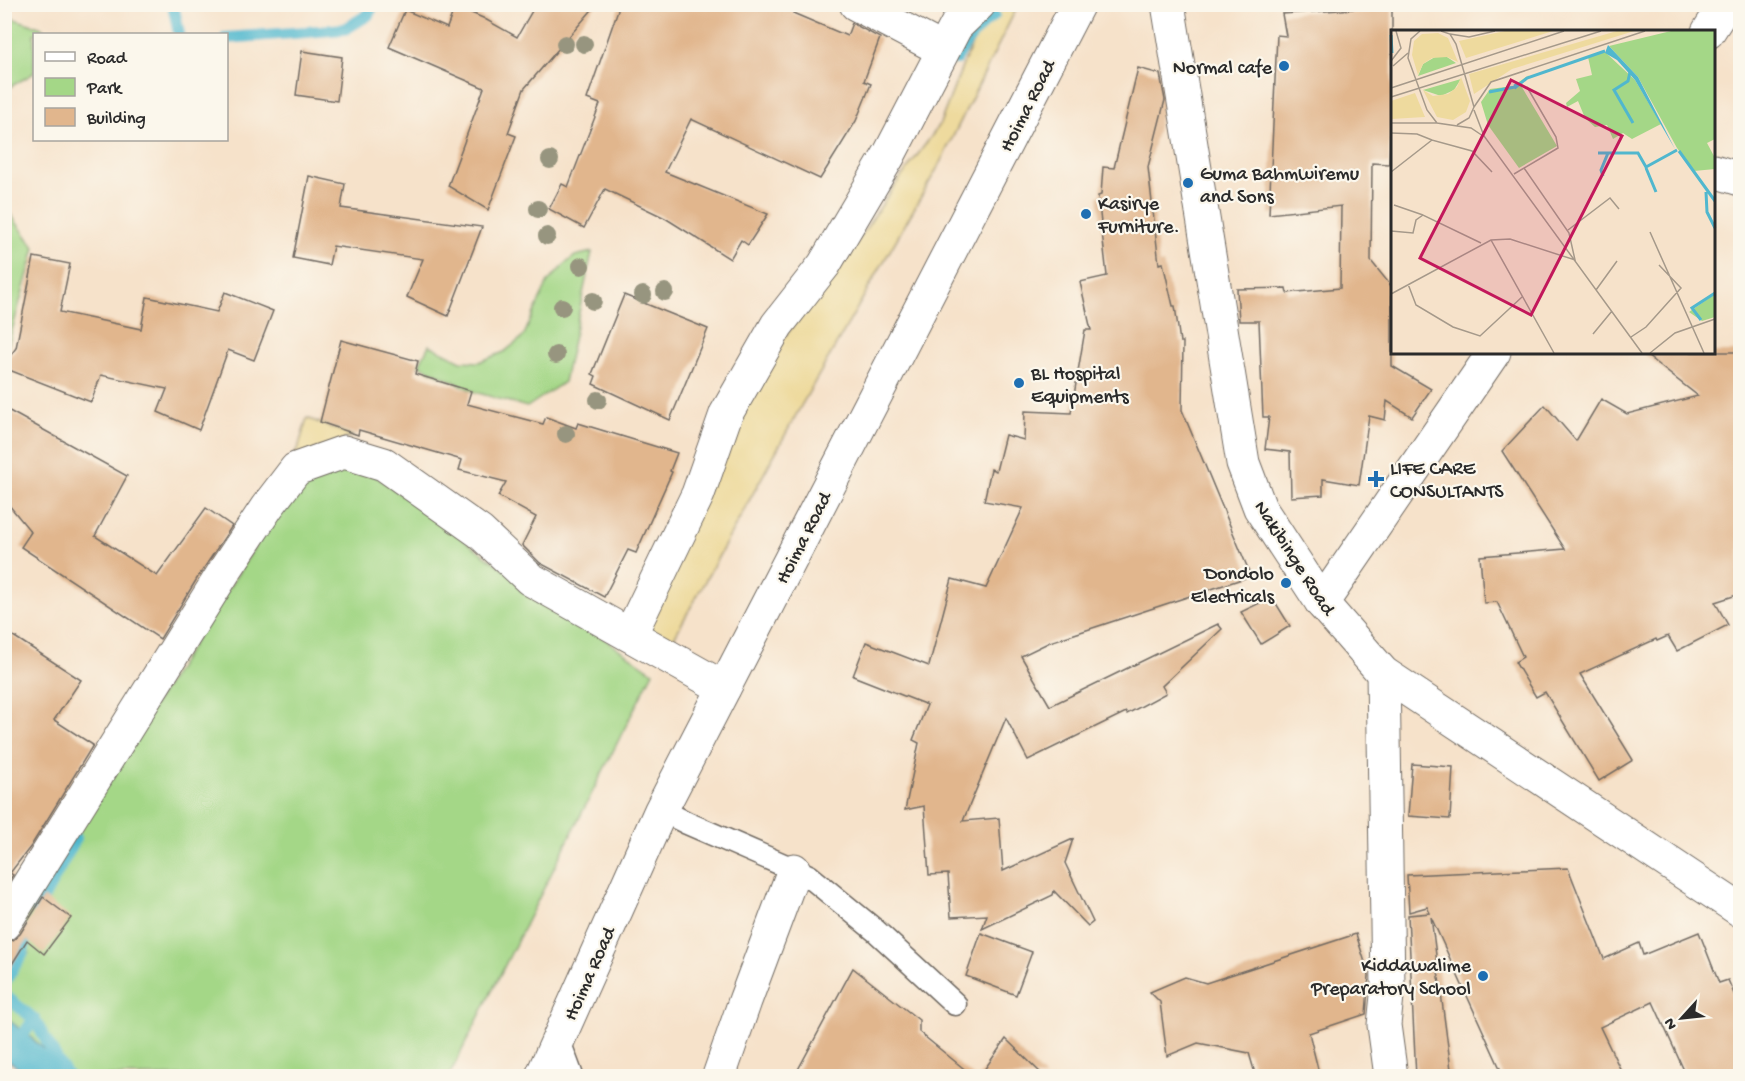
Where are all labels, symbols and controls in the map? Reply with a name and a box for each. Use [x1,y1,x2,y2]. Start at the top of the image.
inset map [1391,30,1715,354]
legend [33,33,228,141]
text: Road [87,49,128,70]
street label: Hoima Road [996,55,1063,156]
place label: Normal cafe [1173,58,1273,81]
marker: Normal cafe [1277,59,1291,73]
text: Park [86,79,123,100]
text: Building [86,109,146,130]
place label: Guma Bahmwiremu and Sons [1200,164,1360,210]
marker: Guma Bahmwiremu and Sons [1181,176,1195,190]
place label: Kasirye Furniture. [1097,194,1180,240]
marker: Kasirye Furniture. [1079,207,1093,221]
place label: BL Hospital Equipments [1030,364,1129,410]
marker: BL Hospital Equipments [1012,376,1026,390]
place label: LIFE CARE CONSULTANTS [1390,459,1504,505]
marker: LIFE CARE CONSULTANTS [1367,470,1385,488]
street label: Hoima Road [772,487,839,588]
street label: Nakibinge Road [1247,497,1340,622]
place label: Dondolo Electricals [1191,564,1275,610]
marker: Dondolo Electricals [1279,576,1293,590]
street label: Hoima Road [560,922,623,1025]
place label: Kiddawalime Preparatory School [1310,956,1472,1002]
marker: Kiddawalime Preparatory School [1476,969,1490,983]
north arrow [1652,988,1712,1048]
text: N [1661,1014,1683,1032]

